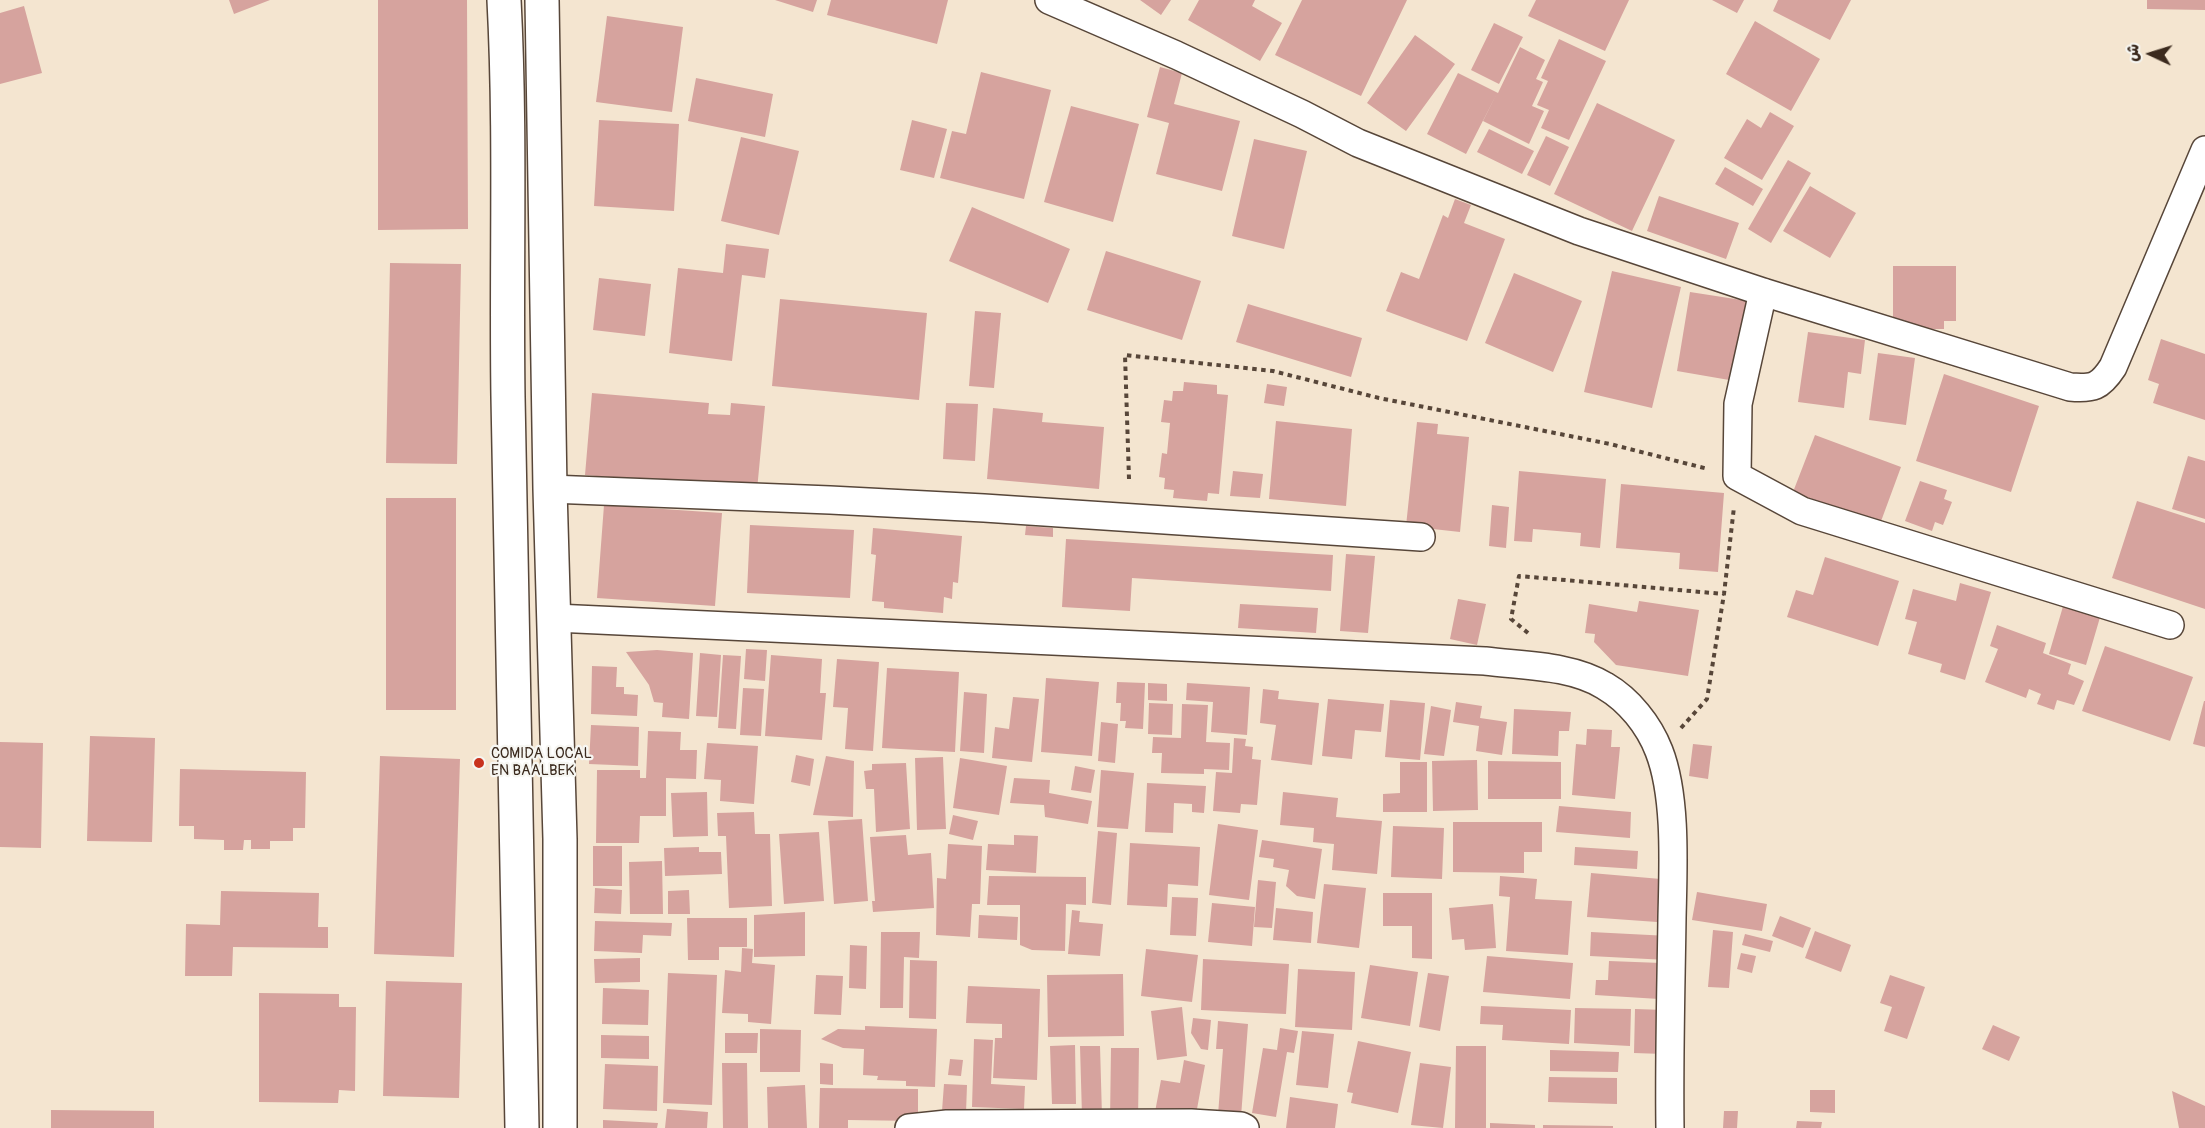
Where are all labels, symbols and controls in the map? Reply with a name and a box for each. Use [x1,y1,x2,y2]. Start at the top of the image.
north arrow [2121,24,2181,84]
text: ش [2122,43,2144,62]
place label: COMIDA LOCAL EN BAALBEK [491,745,592,780]
marker: COMIDA LOCAL EN BAALBEK [472,756,486,770]

